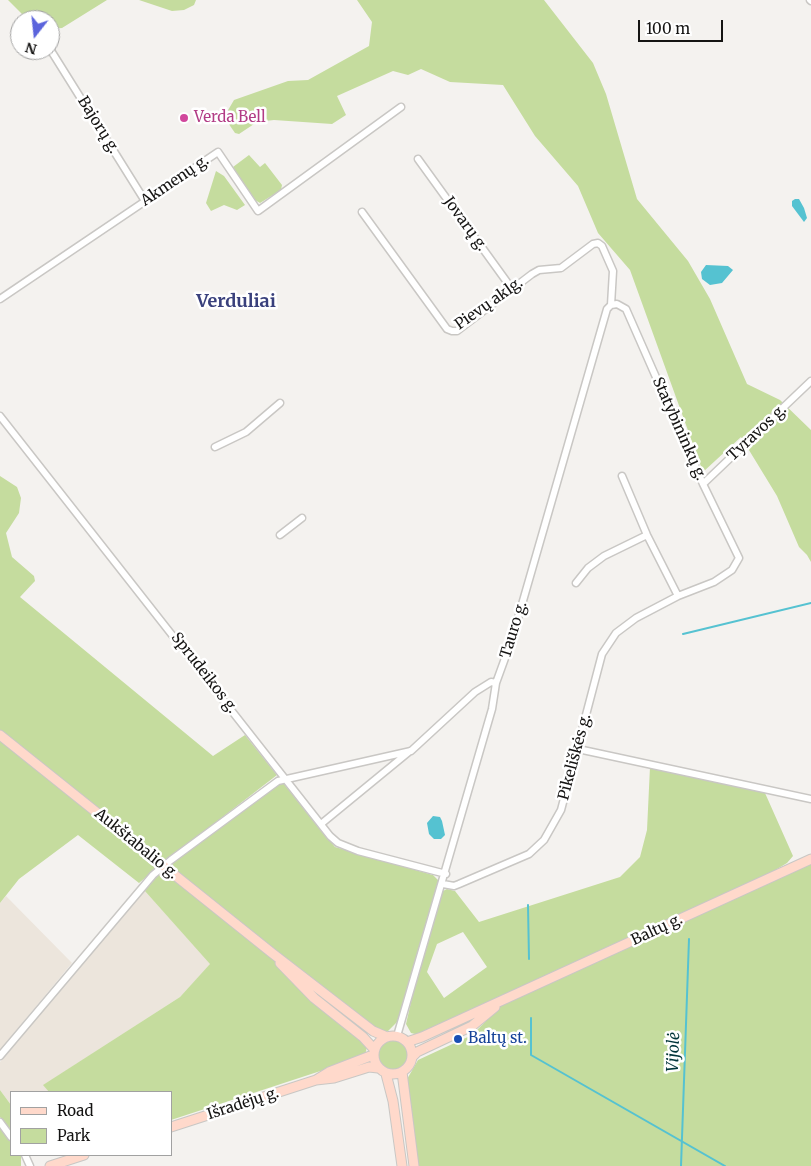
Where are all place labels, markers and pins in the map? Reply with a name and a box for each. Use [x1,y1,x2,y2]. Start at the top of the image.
place label: Verda Bell [194,109,266,127]
marker: Verda Bell [178,112,190,124]
place label: Baltų st. [468,1030,527,1048]
marker: Baltų st. [452,1033,464,1045]

